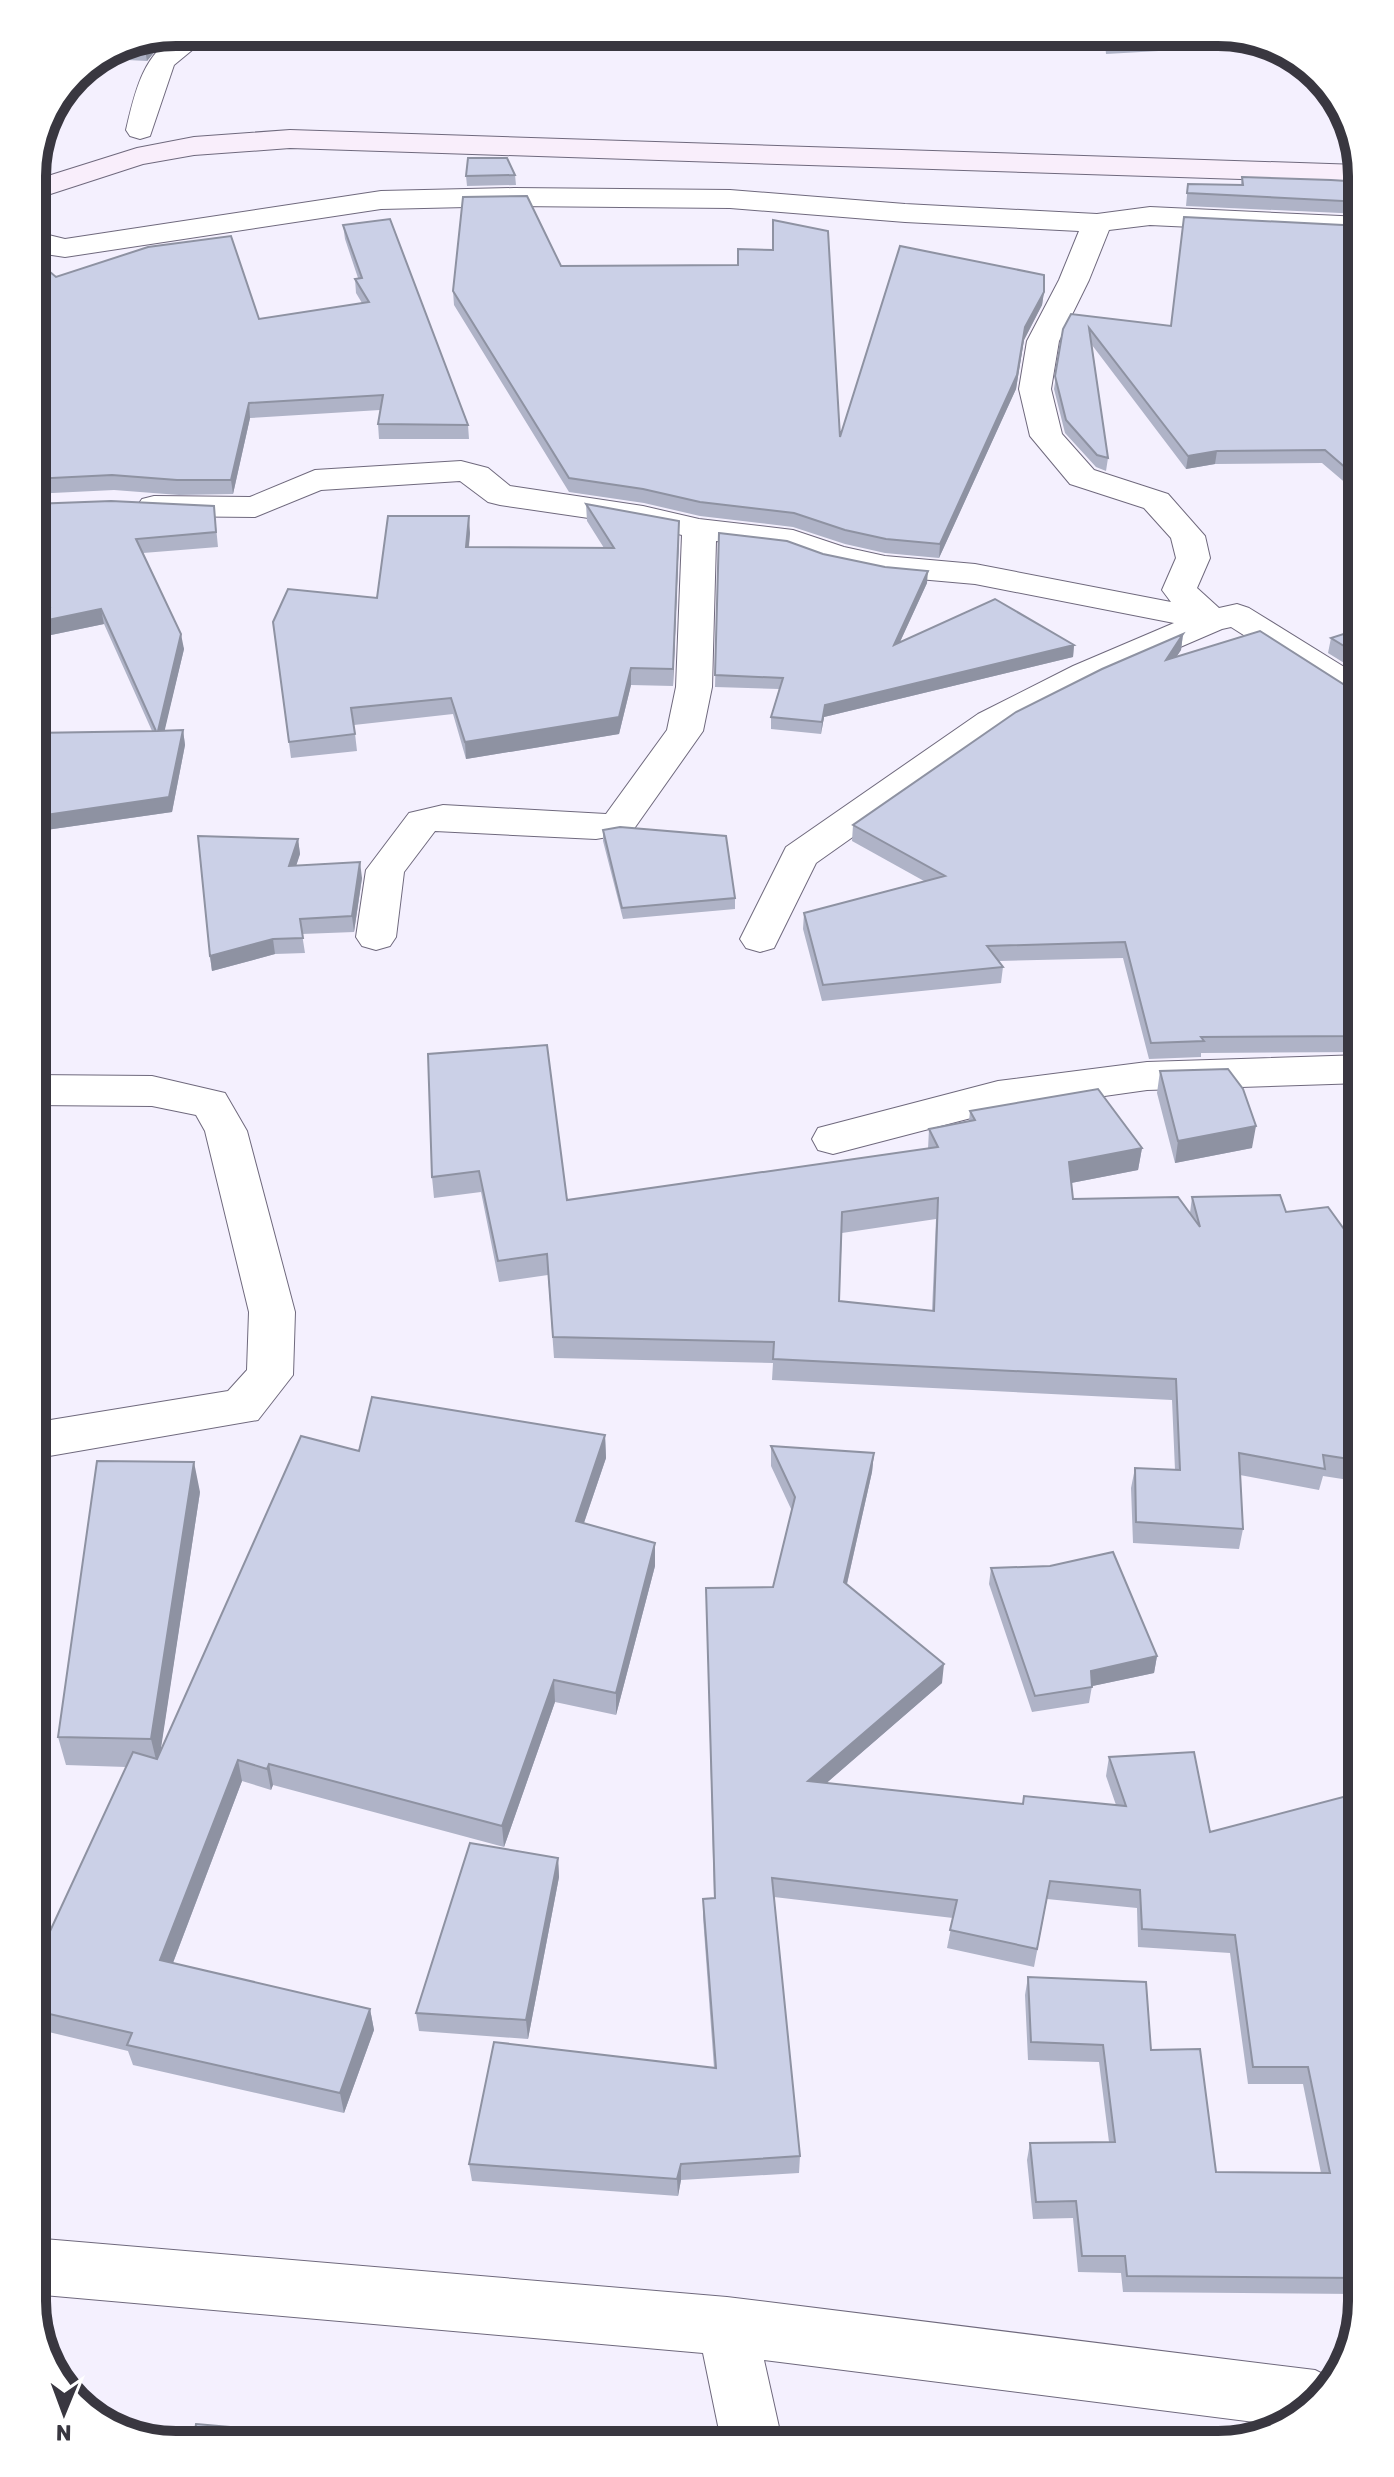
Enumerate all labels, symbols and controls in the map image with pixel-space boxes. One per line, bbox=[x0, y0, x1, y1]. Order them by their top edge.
north arrow bbox=[24, 2373, 104, 2453]
text: N bbox=[56, 2419, 72, 2446]

